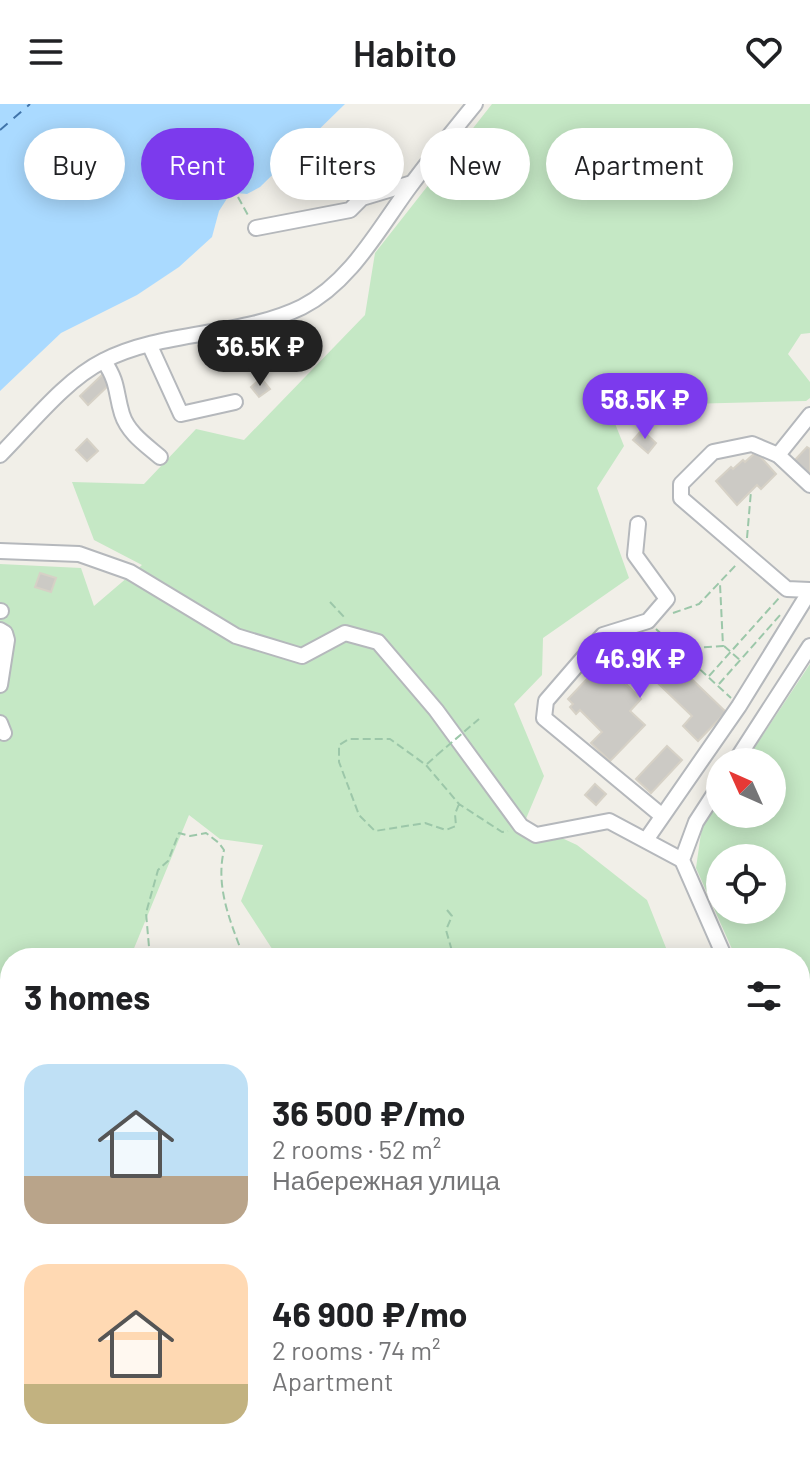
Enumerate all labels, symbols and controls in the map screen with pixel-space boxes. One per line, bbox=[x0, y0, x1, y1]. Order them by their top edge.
icon: menu bbox=[24, 30, 68, 74]
icon: heart bbox=[742, 30, 786, 74]
text: Habito bbox=[353, 31, 457, 74]
chip: Buy bbox=[24, 128, 125, 200]
chip: Rent bbox=[141, 128, 254, 200]
chip: Filters bbox=[270, 128, 404, 200]
chip: New bbox=[420, 128, 530, 200]
chip: Apartment bbox=[546, 128, 733, 200]
pin: 36.5K ₽ bbox=[186, 320, 334, 388]
text: 36.5K ₽ bbox=[216, 330, 304, 361]
pin: 58.5K ₽ bbox=[571, 373, 719, 441]
text: 58.5K ₽ bbox=[601, 383, 689, 414]
pin: 46.9K ₽ bbox=[566, 632, 714, 700]
text: 46.9K ₽ bbox=[595, 642, 685, 673]
north arrow bbox=[706, 748, 786, 828]
map controls bbox=[706, 748, 786, 924]
button: locate bbox=[706, 844, 786, 924]
icon: filters bbox=[742, 974, 786, 1018]
text: 3 homes bbox=[24, 976, 150, 1017]
text: 36 500 ₽/mo bbox=[272, 1092, 465, 1133]
icon: home bbox=[88, 1096, 184, 1192]
text: 2 rooms · 52 m² bbox=[272, 1133, 441, 1164]
text: Набережная улица bbox=[272, 1164, 500, 1195]
text: 46 900 ₽/mo bbox=[272, 1293, 467, 1334]
icon: home bbox=[88, 1296, 184, 1392]
text: 2 rooms · 74 m² bbox=[272, 1334, 440, 1365]
text: Apartment bbox=[272, 1365, 393, 1396]

